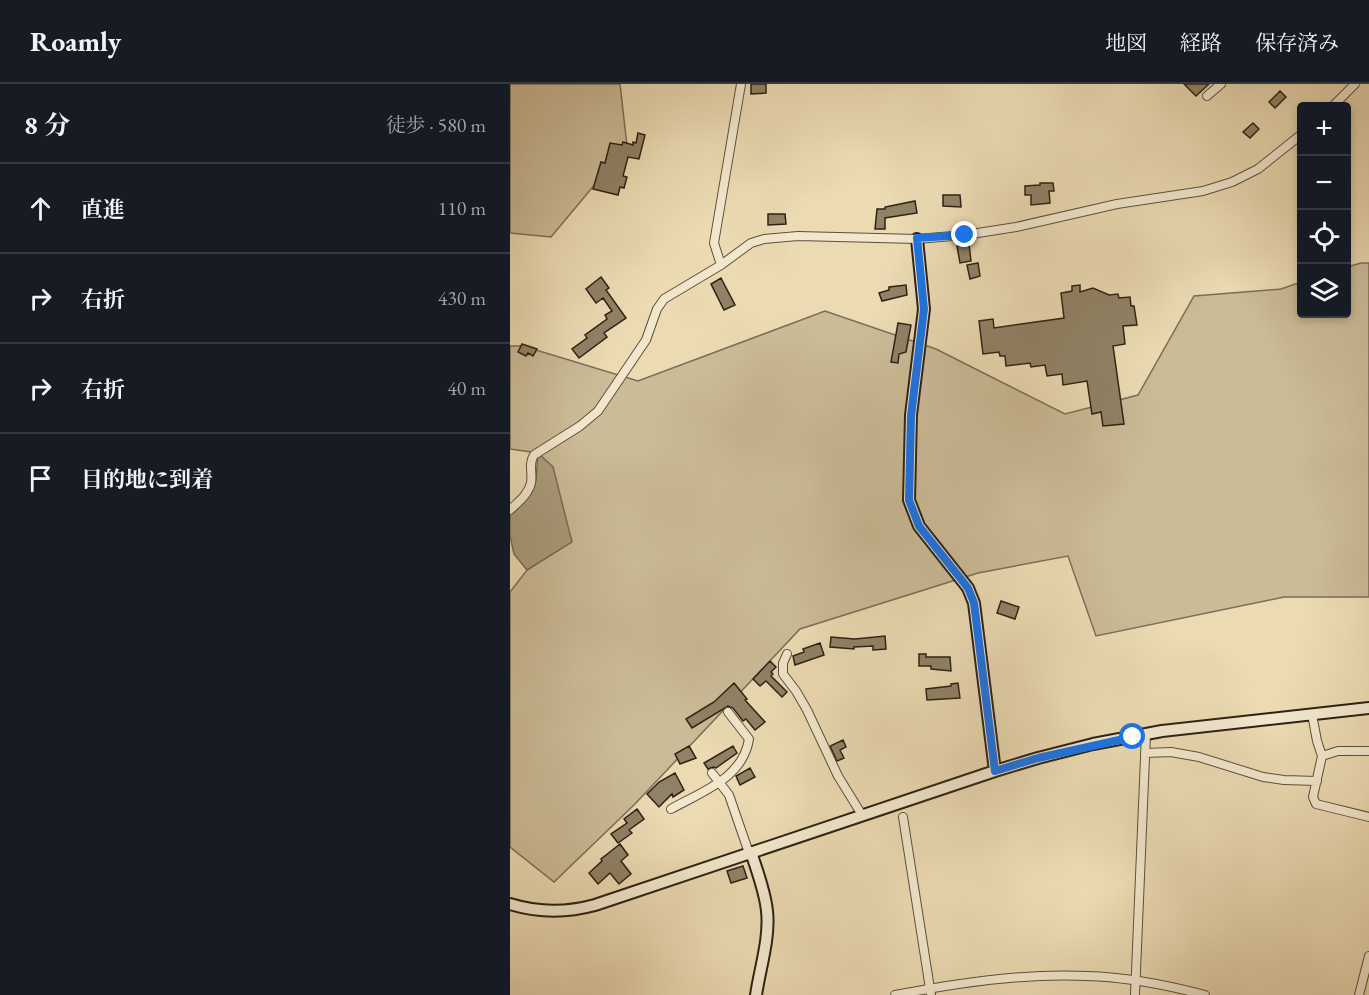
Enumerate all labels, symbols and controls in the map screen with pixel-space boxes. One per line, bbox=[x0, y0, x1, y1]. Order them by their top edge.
text: Roamly bbox=[30, 23, 121, 59]
text: 地図 bbox=[1105, 29, 1147, 56]
text: 経路 bbox=[1180, 29, 1222, 56]
text: 保存済み bbox=[1255, 29, 1339, 56]
map controls bbox=[1297, 102, 1351, 318]
button: + bbox=[1297, 102, 1351, 156]
text: 8 分 bbox=[24, 108, 70, 142]
text: 徒歩 · 580 m bbox=[386, 112, 486, 138]
button: − bbox=[1297, 156, 1351, 210]
icon: ahead bbox=[24, 192, 57, 225]
text: 直進 bbox=[81, 195, 125, 224]
text: 110 m bbox=[438, 195, 486, 221]
button: locate bbox=[1297, 210, 1351, 264]
route end bbox=[951, 221, 977, 247]
button: layers bbox=[1297, 264, 1351, 318]
icon: right bbox=[24, 282, 57, 315]
text: 右折 bbox=[81, 285, 125, 314]
text: 430 m bbox=[438, 285, 486, 311]
icon: right bbox=[24, 372, 57, 405]
text: 右折 bbox=[81, 375, 125, 404]
text: 40 m bbox=[447, 375, 486, 401]
icon: arrive bbox=[24, 462, 57, 495]
text: 目的地に到着 bbox=[81, 465, 213, 494]
route start bbox=[1119, 723, 1145, 749]

